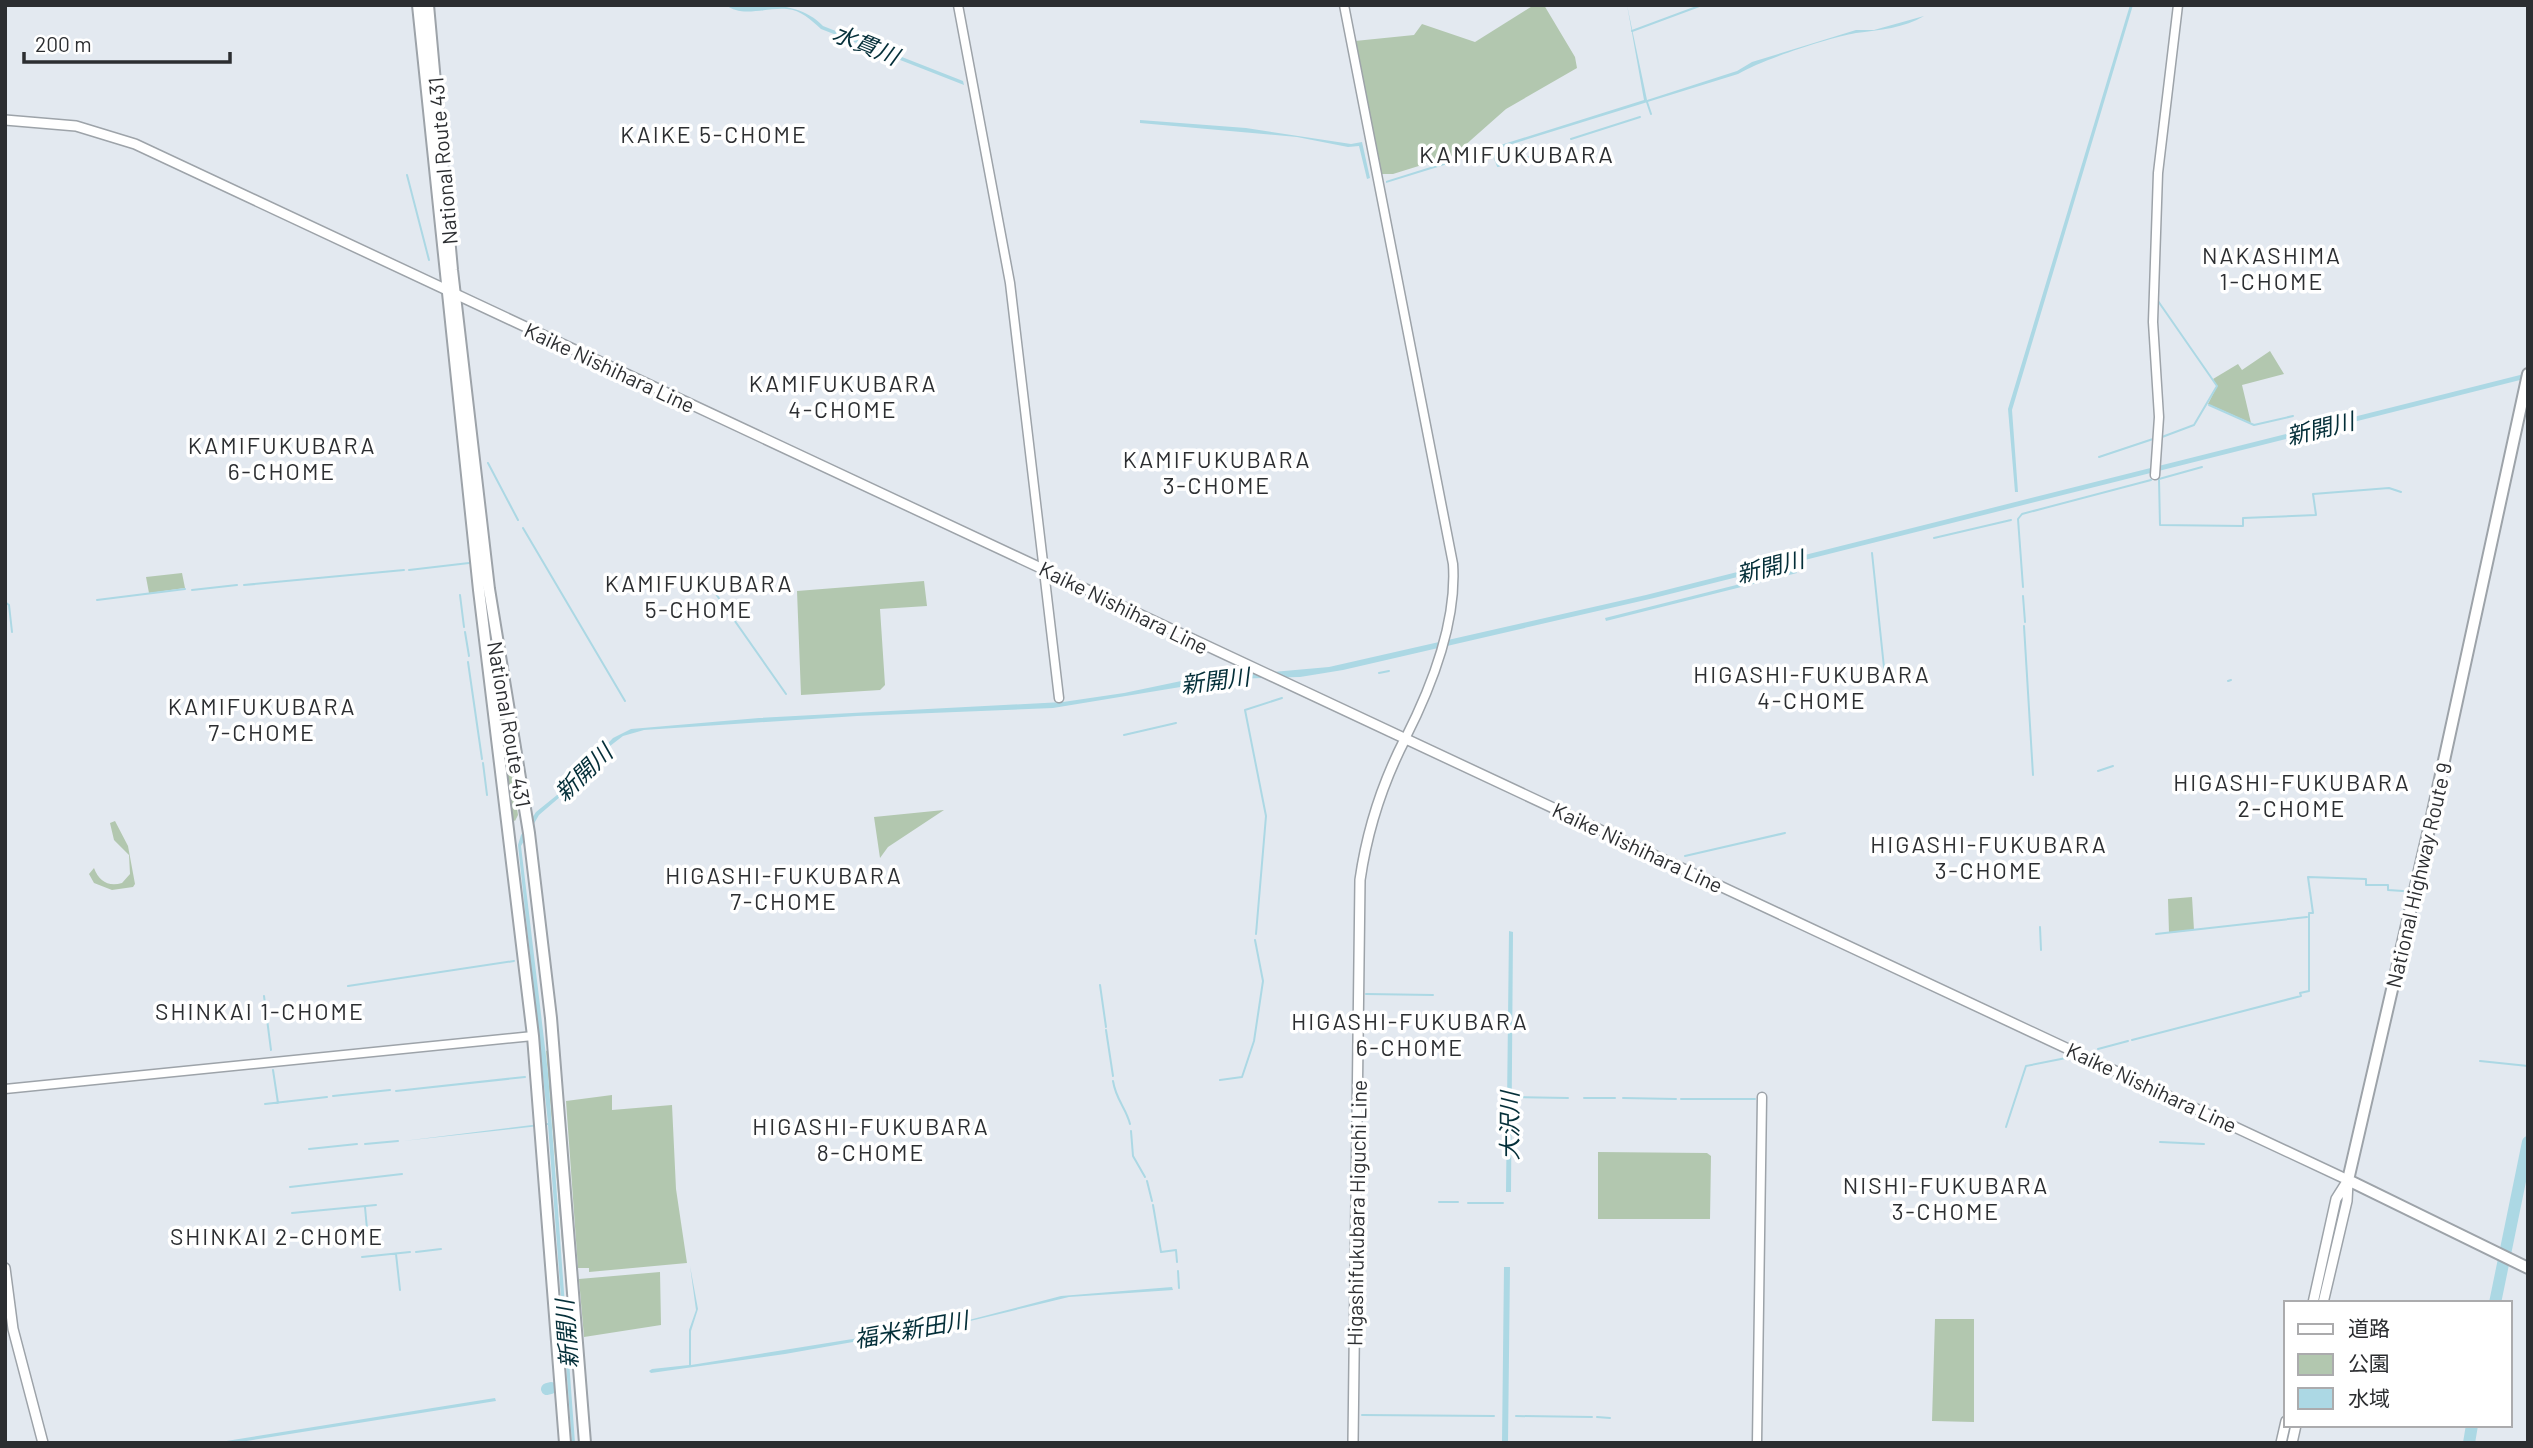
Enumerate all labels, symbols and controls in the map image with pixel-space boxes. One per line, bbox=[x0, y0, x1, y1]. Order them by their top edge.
water label: 水貫川 bbox=[829, 18, 906, 71]
scale bar bbox=[24, 21, 231, 65]
text: 200 m bbox=[35, 31, 92, 56]
street label: National Route 431 bbox=[422, 76, 462, 246]
district label: KAIKE 5-CHOME bbox=[620, 120, 808, 148]
district label: KAMIFUKUBARA bbox=[1419, 139, 1615, 168]
district label: NAKASHIMA 1-CHOME bbox=[2202, 241, 2342, 295]
street label: Kaike Nishihara Line bbox=[521, 317, 699, 417]
district label: KAMIFUKUBARA 4-CHOME bbox=[749, 369, 937, 423]
water label: 新開川 bbox=[2283, 405, 2360, 450]
district label: KAMIFUKUBARA 6-CHOME bbox=[188, 431, 376, 485]
district label: KAMIFUKUBARA 3-CHOME bbox=[1123, 445, 1311, 499]
water label: 新開川 bbox=[1733, 543, 1810, 588]
street label: Kaike Nishihara Line bbox=[1035, 555, 1213, 659]
district label: KAMIFUKUBARA 5-CHOME bbox=[605, 569, 793, 623]
street label: National Route 431 bbox=[483, 639, 537, 809]
district label: HIGASHI-FUKUBARA 4-CHOME bbox=[1693, 660, 1931, 714]
water label: 新開川 bbox=[1179, 662, 1254, 698]
district label: KAMIFUKUBARA 7-CHOME bbox=[168, 692, 356, 746]
water label: 新開川 bbox=[548, 736, 620, 806]
street label: National Highway Route 9 bbox=[2380, 760, 2456, 990]
district label: HIGASHI-FUKUBARA 2-CHOME bbox=[2173, 768, 2411, 822]
street label: Kaike Nishihara Line bbox=[1549, 797, 1727, 897]
district label: HIGASHI-FUKUBARA 3-CHOME bbox=[1870, 830, 2108, 884]
district label: HIGASHI-FUKUBARA 7-CHOME bbox=[665, 861, 903, 915]
district label: SHINKAI 1-CHOME bbox=[155, 997, 365, 1025]
district label: HIGASHI-FUKUBARA 6-CHOME bbox=[1291, 1007, 1529, 1061]
street label: Kaike Nishihara Line bbox=[2063, 1037, 2241, 1137]
street label: Higashifukubara Higuchi Line bbox=[1341, 1080, 1371, 1346]
water label: 大沢川 bbox=[1495, 1089, 1523, 1161]
district label: HIGASHI-FUKUBARA 8-CHOME bbox=[752, 1112, 990, 1166]
district label: NISHI-FUKUBARA 3-CHOME bbox=[1843, 1171, 2049, 1225]
district label: SHINKAI 2-CHOME bbox=[170, 1222, 384, 1250]
water label: 新開川 bbox=[549, 1296, 582, 1369]
legend bbox=[2284, 1301, 2512, 1427]
water label: 福米新田川 bbox=[852, 1305, 973, 1353]
text: 道路 bbox=[2348, 1315, 2390, 1340]
text: 公園 bbox=[2348, 1350, 2390, 1375]
text: 水域 bbox=[2348, 1385, 2390, 1410]

